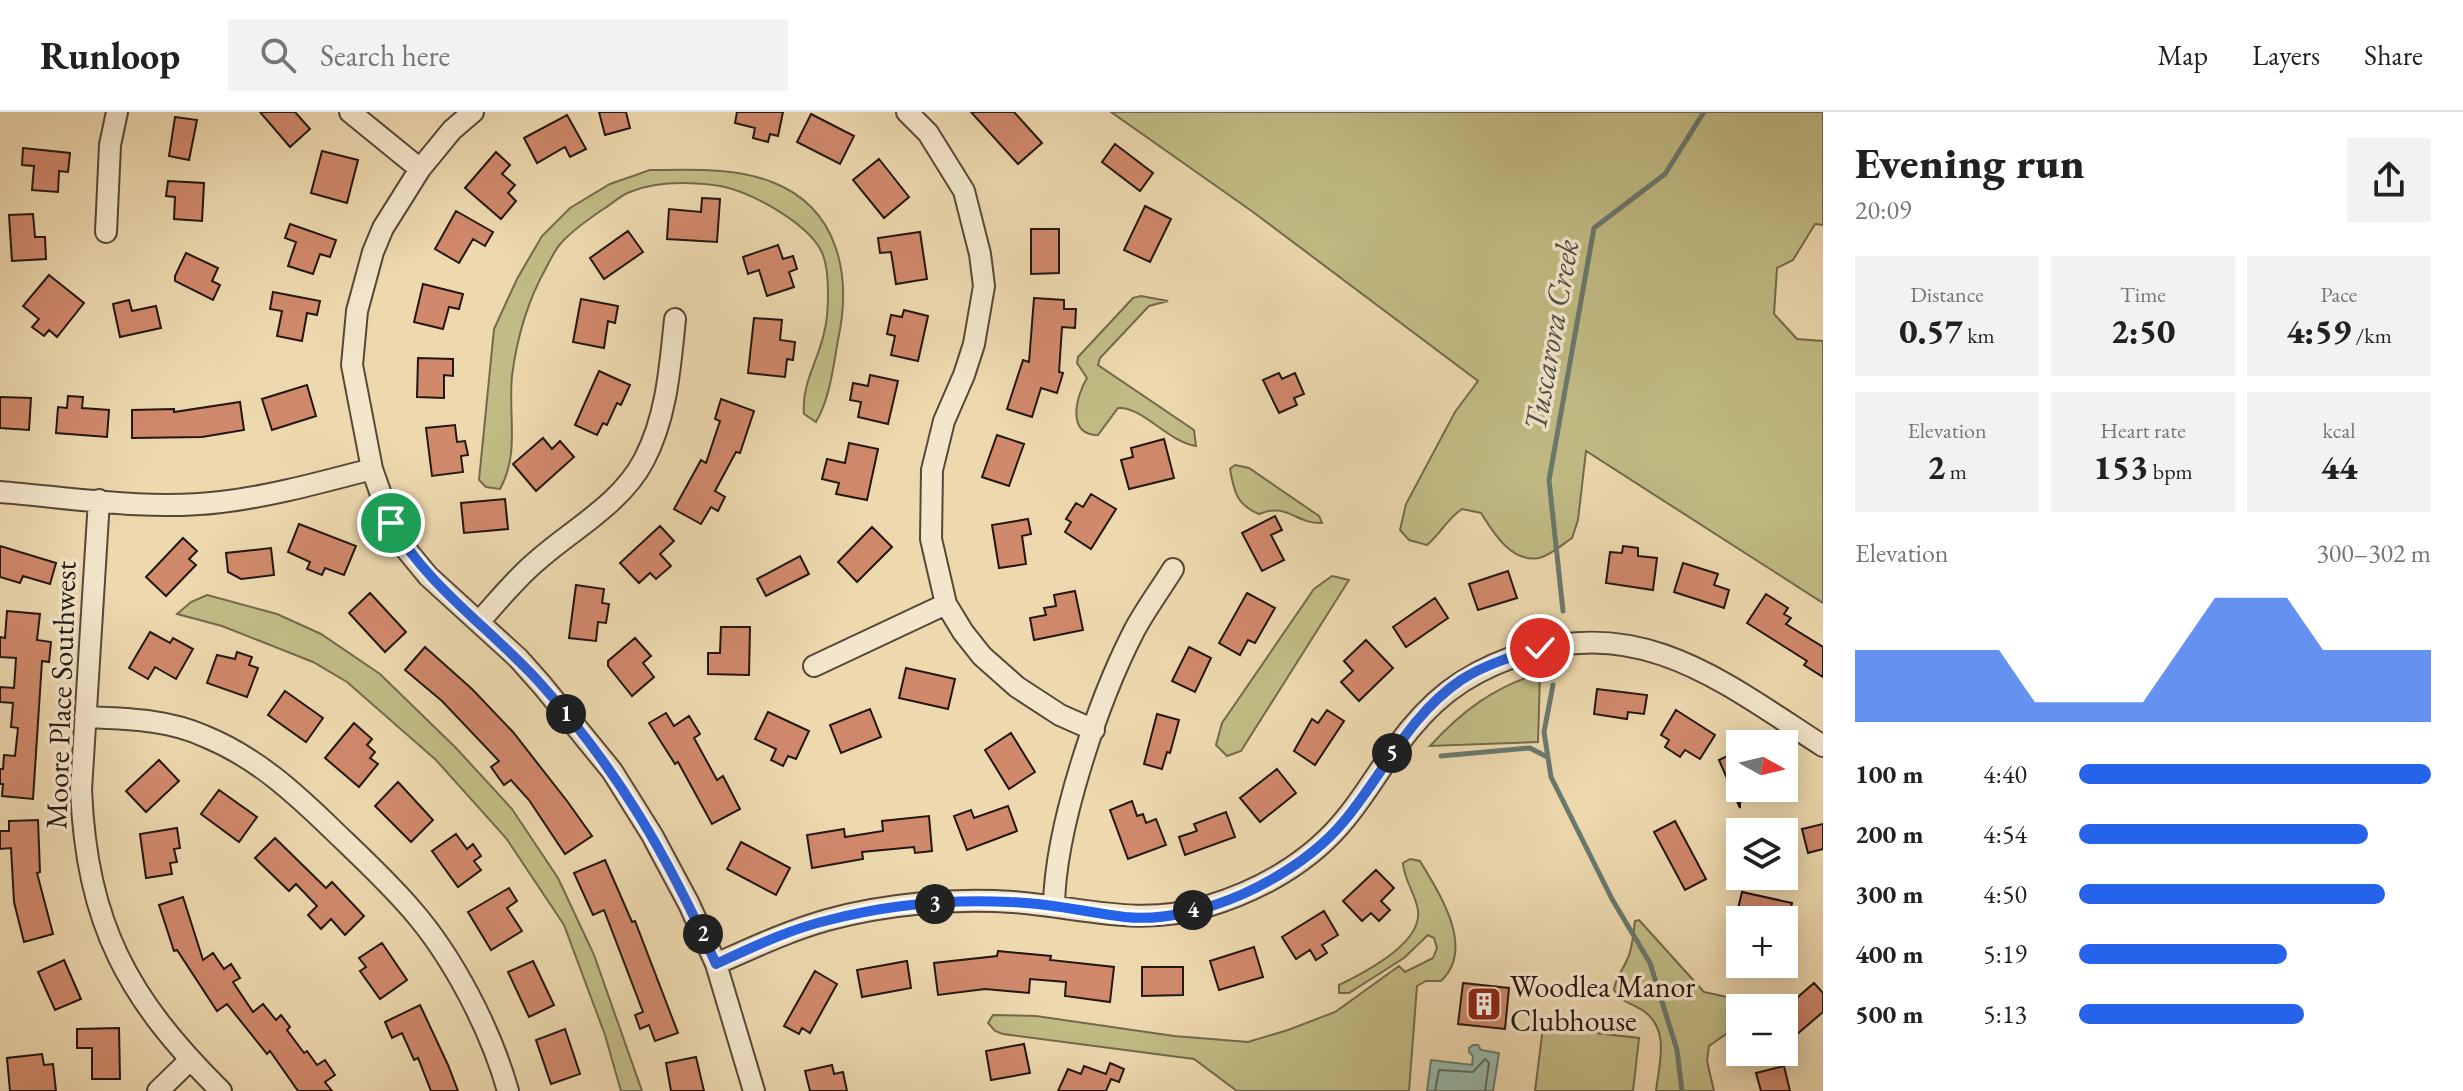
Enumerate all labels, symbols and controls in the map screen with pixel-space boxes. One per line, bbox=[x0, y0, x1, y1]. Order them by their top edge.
search box bbox=[228, 19, 788, 91]
text: Runloop bbox=[40, 31, 180, 80]
icon: search bbox=[256, 33, 300, 77]
text: Search here bbox=[320, 36, 450, 75]
text: Map bbox=[2158, 37, 2208, 73]
text: Layers bbox=[2252, 37, 2320, 73]
text: Share bbox=[2364, 37, 2423, 73]
text: Evening run bbox=[1855, 134, 2085, 191]
button: share bbox=[2347, 138, 2431, 222]
text: 20:09 bbox=[1855, 193, 1911, 227]
water label: Tuscarora Creek bbox=[1514, 236, 1589, 434]
text: Distance bbox=[1910, 280, 1984, 309]
text: Time bbox=[2120, 280, 2166, 309]
text: Pace bbox=[2321, 280, 2357, 309]
text: 0.57 bbox=[1899, 309, 1963, 353]
text: 2:50 bbox=[2111, 309, 2175, 353]
text: 4:59 bbox=[2286, 309, 2351, 353]
text: km bbox=[1963, 321, 1995, 350]
text: /km bbox=[2351, 321, 2392, 350]
text: Elevation bbox=[1907, 416, 1987, 445]
text: Heart rate bbox=[2100, 416, 2186, 445]
text: kcal bbox=[2322, 416, 2356, 445]
text: 2 bbox=[1927, 445, 1945, 489]
text: 153 bbox=[2093, 445, 2148, 489]
text: 44 bbox=[2321, 445, 2357, 489]
text: m bbox=[1945, 457, 1967, 486]
text: bpm bbox=[2148, 457, 2193, 486]
pin bbox=[357, 489, 425, 557]
icon: arrive bbox=[369, 501, 413, 545]
text: Elevation bbox=[1855, 536, 1949, 570]
text: 300–302 m bbox=[2316, 536, 2431, 570]
street label: Moore Place Southwest bbox=[36, 560, 85, 830]
pin bbox=[1506, 614, 1574, 682]
icon: check bbox=[1518, 626, 1562, 670]
pin: 1 bbox=[546, 694, 586, 734]
text: 1 bbox=[560, 699, 572, 728]
north arrow bbox=[1726, 730, 1798, 802]
map controls bbox=[1726, 730, 1798, 1066]
pin: 5 bbox=[1372, 733, 1412, 773]
text: 5 bbox=[1386, 738, 1398, 767]
text: 100 m bbox=[1855, 757, 1923, 791]
text: 4:40 bbox=[1983, 757, 2027, 791]
text: 200 m bbox=[1855, 817, 1923, 851]
text: 4:54 bbox=[1983, 817, 2027, 851]
button: layers bbox=[1726, 818, 1798, 890]
text: 300 m bbox=[1855, 877, 1923, 911]
text: 4:50 bbox=[1983, 877, 2027, 911]
pin: 3 bbox=[915, 884, 955, 924]
text: 3 bbox=[929, 889, 941, 918]
pin: 4 bbox=[1173, 890, 1213, 930]
text: 4 bbox=[1187, 895, 1199, 924]
button: + bbox=[1726, 906, 1798, 978]
pin: 2 bbox=[683, 914, 723, 954]
text: 2 bbox=[697, 919, 709, 948]
text: 400 m bbox=[1855, 937, 1923, 971]
text: 5:19 bbox=[1983, 937, 2027, 971]
place label: Woodlea Manor Clubhouse bbox=[1510, 967, 1695, 1040]
building icon: Woodlea Manor Clubhouse bbox=[1465, 985, 1503, 1023]
button: − bbox=[1726, 994, 1798, 1066]
text: 500 m bbox=[1855, 997, 1923, 1031]
text: 5:13 bbox=[1983, 997, 2027, 1031]

